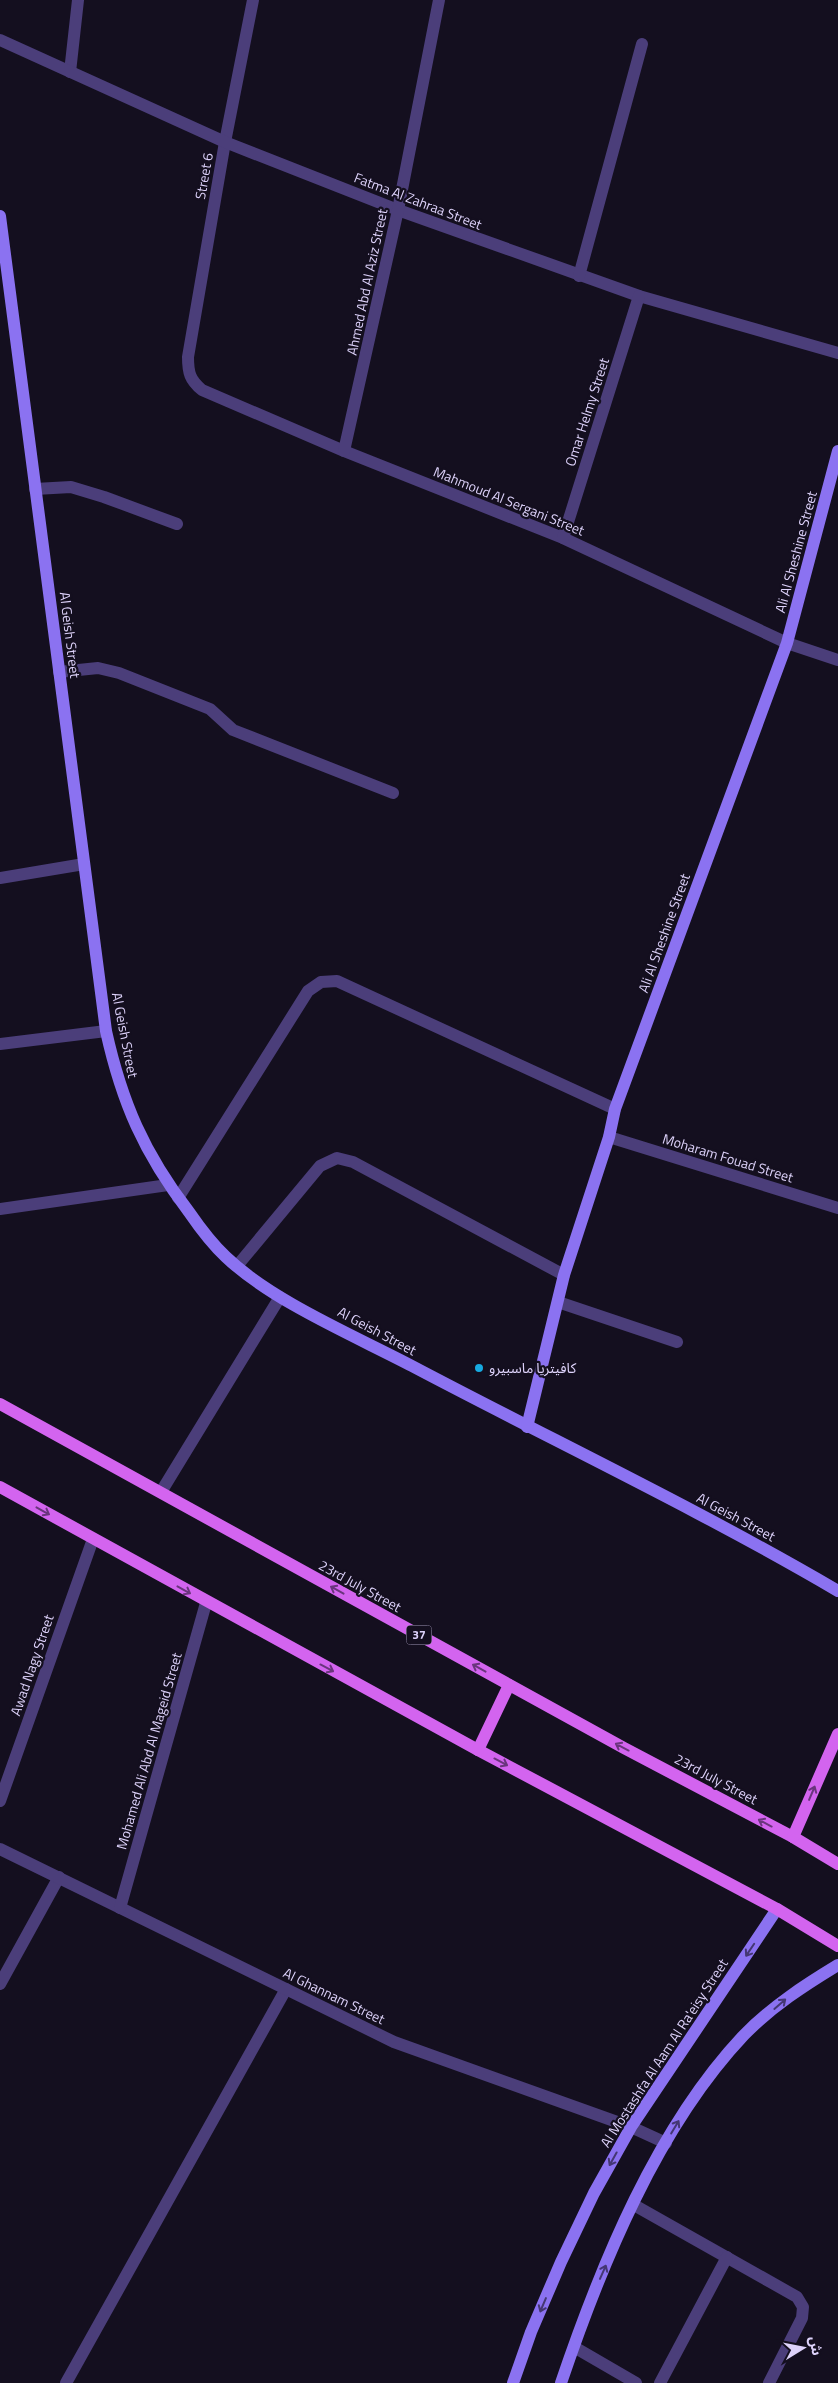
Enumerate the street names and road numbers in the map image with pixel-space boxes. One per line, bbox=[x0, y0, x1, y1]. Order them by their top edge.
street label: Street 6 bbox=[189, 151, 218, 201]
street label: Fatma Al Zahraa Street bbox=[351, 166, 485, 235]
street label: Ahmed Abd Al Aziz Street bbox=[341, 207, 392, 357]
street label: Omar Helmy Street bbox=[559, 355, 614, 469]
street label: Mahmoud Al Sergani Street bbox=[430, 461, 588, 541]
street label: Ali Al Sheshine Street bbox=[769, 489, 822, 615]
street label: Al Geish Street bbox=[55, 591, 86, 679]
street label: Ali Al Sheshine Street bbox=[632, 870, 695, 995]
street label: Al Geish Street bbox=[107, 990, 144, 1080]
street label: Moharam Fouad Street bbox=[660, 1128, 796, 1187]
street label: Al Geish Street bbox=[334, 1301, 420, 1360]
street label: Al Geish Street bbox=[693, 1487, 779, 1546]
street label: 23rd July Street bbox=[315, 1554, 405, 1617]
street label: Awad Nagy Street bbox=[4, 1611, 59, 1718]
road number: 37 bbox=[406, 1626, 432, 1644]
street label: Mohamed Ali Abd Al Mageid Street bbox=[110, 1650, 187, 1852]
street label: 23rd July Street bbox=[671, 1748, 762, 1809]
street label: Al Mostashfa Al Aam Al Ra'eisy Street bbox=[595, 1954, 733, 2151]
street label: Al Ghannam Street bbox=[280, 1962, 389, 2029]

